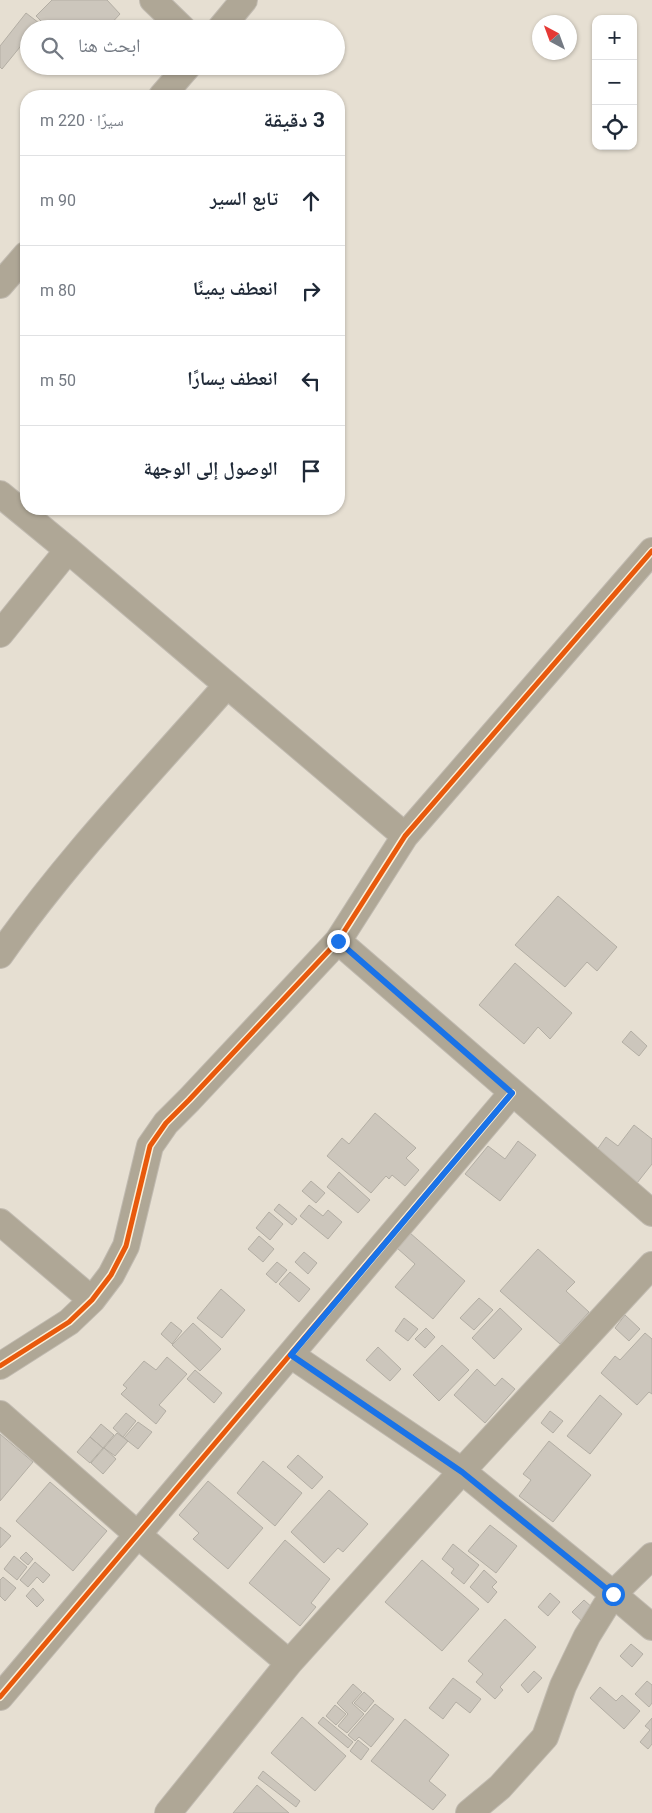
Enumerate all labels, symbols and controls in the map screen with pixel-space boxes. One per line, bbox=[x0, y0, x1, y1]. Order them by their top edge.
north arrow bbox=[532, 15, 577, 60]
map controls bbox=[592, 15, 637, 150]
button: + bbox=[592, 15, 637, 60]
search box bbox=[20, 20, 345, 75]
icon: search bbox=[38, 34, 66, 62]
text: ابحث هنا bbox=[78, 34, 141, 57]
button: − bbox=[592, 60, 637, 105]
button: locate bbox=[592, 105, 637, 150]
text: 3 دقيقة bbox=[264, 108, 325, 132]
text: سيرًا · 220 m bbox=[40, 111, 124, 130]
text: تابع السير bbox=[210, 187, 278, 210]
icon: ahead bbox=[297, 187, 325, 215]
text: 90 m bbox=[40, 191, 76, 210]
text: انعطف يمينًا bbox=[193, 277, 278, 300]
icon: right bbox=[297, 277, 325, 305]
text: 80 m bbox=[40, 281, 76, 300]
text: انعطف يسارًا bbox=[187, 367, 278, 390]
icon: left bbox=[297, 367, 325, 395]
text: 50 m bbox=[40, 371, 76, 390]
text: الوصول إلى الوجهة bbox=[144, 457, 278, 480]
icon: arrive bbox=[297, 457, 325, 485]
route end bbox=[327, 930, 350, 953]
route start bbox=[602, 1583, 625, 1606]

